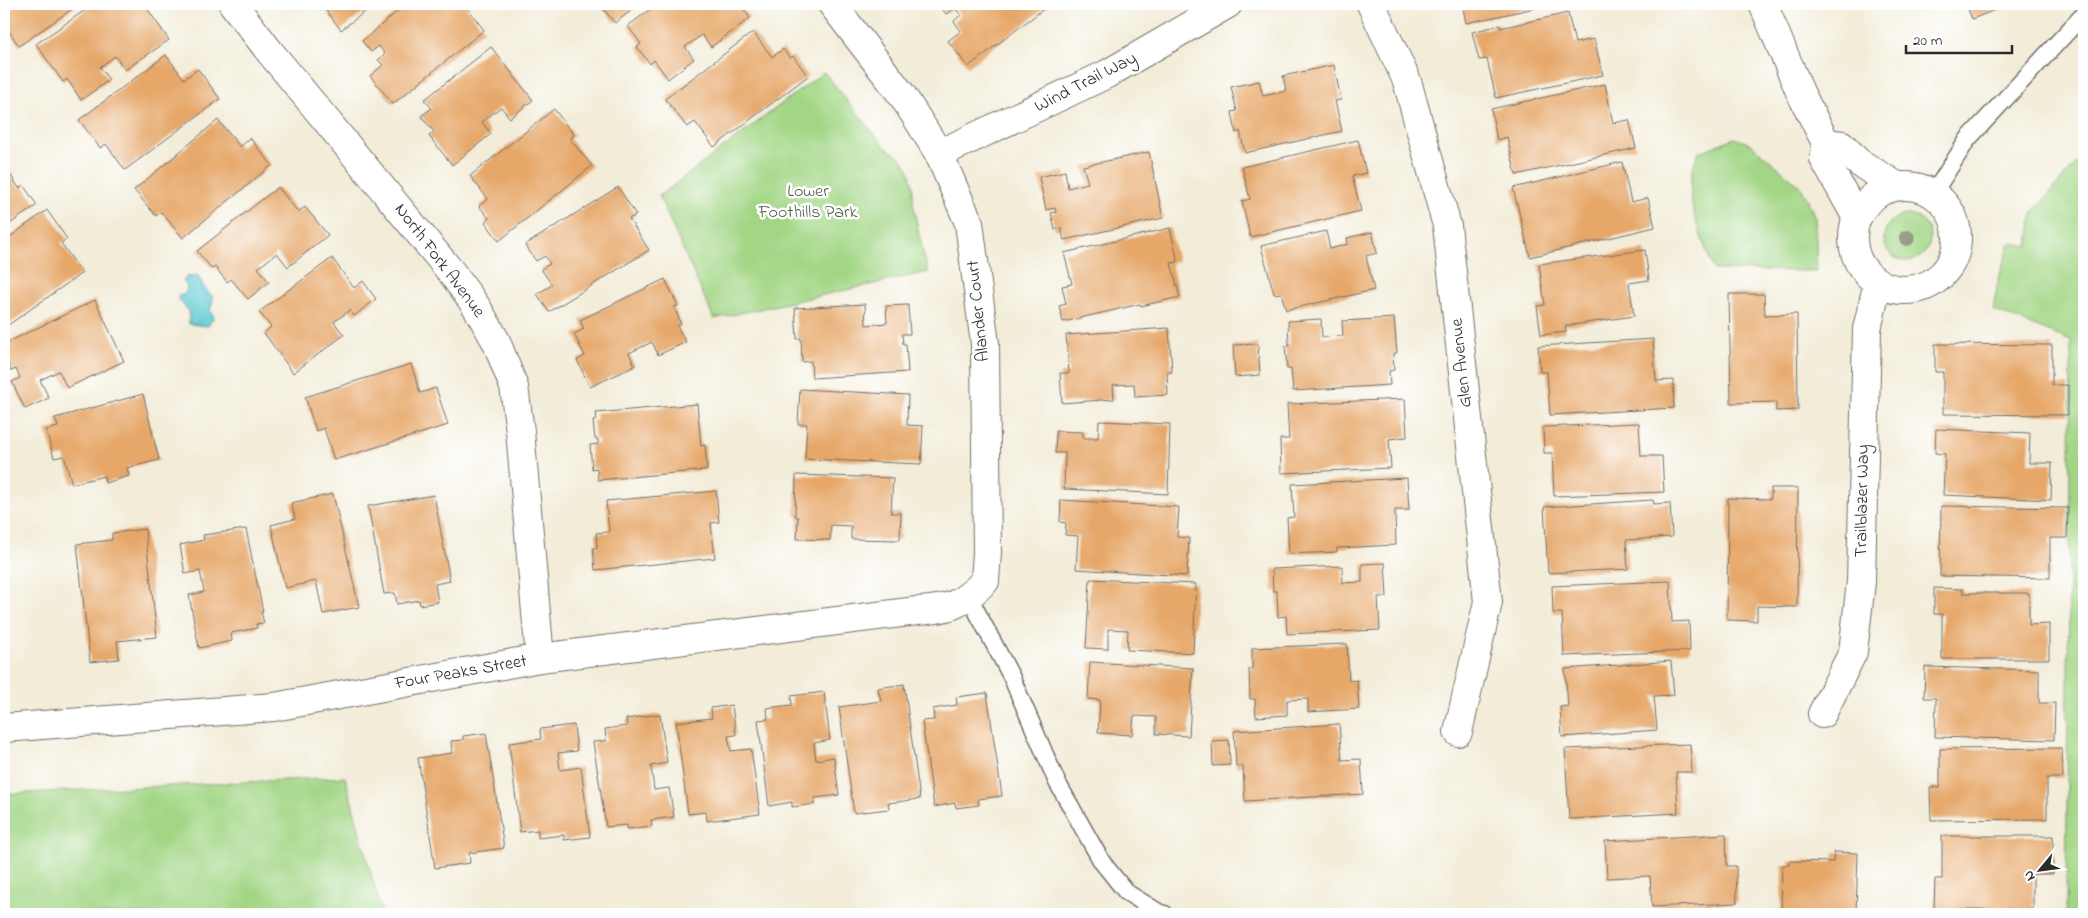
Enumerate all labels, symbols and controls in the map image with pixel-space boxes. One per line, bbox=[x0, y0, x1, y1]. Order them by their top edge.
scale bar bbox=[1906, 22, 2012, 54]
text: 20 m bbox=[1913, 30, 1943, 52]
street label: Wind Trail Way bbox=[1030, 46, 1142, 120]
park label: Lower Foothills Park bbox=[758, 179, 858, 226]
street label: North Fork Avenue bbox=[387, 198, 491, 324]
street label: Alander Court bbox=[961, 259, 997, 363]
street label: Glen Avenue bbox=[1444, 316, 1480, 409]
street label: Trailblazer Way bbox=[1849, 444, 1877, 558]
street label: Four Peaks Street bbox=[392, 649, 529, 698]
north arrow bbox=[2016, 846, 2066, 896]
text: N bbox=[2018, 866, 2041, 885]

